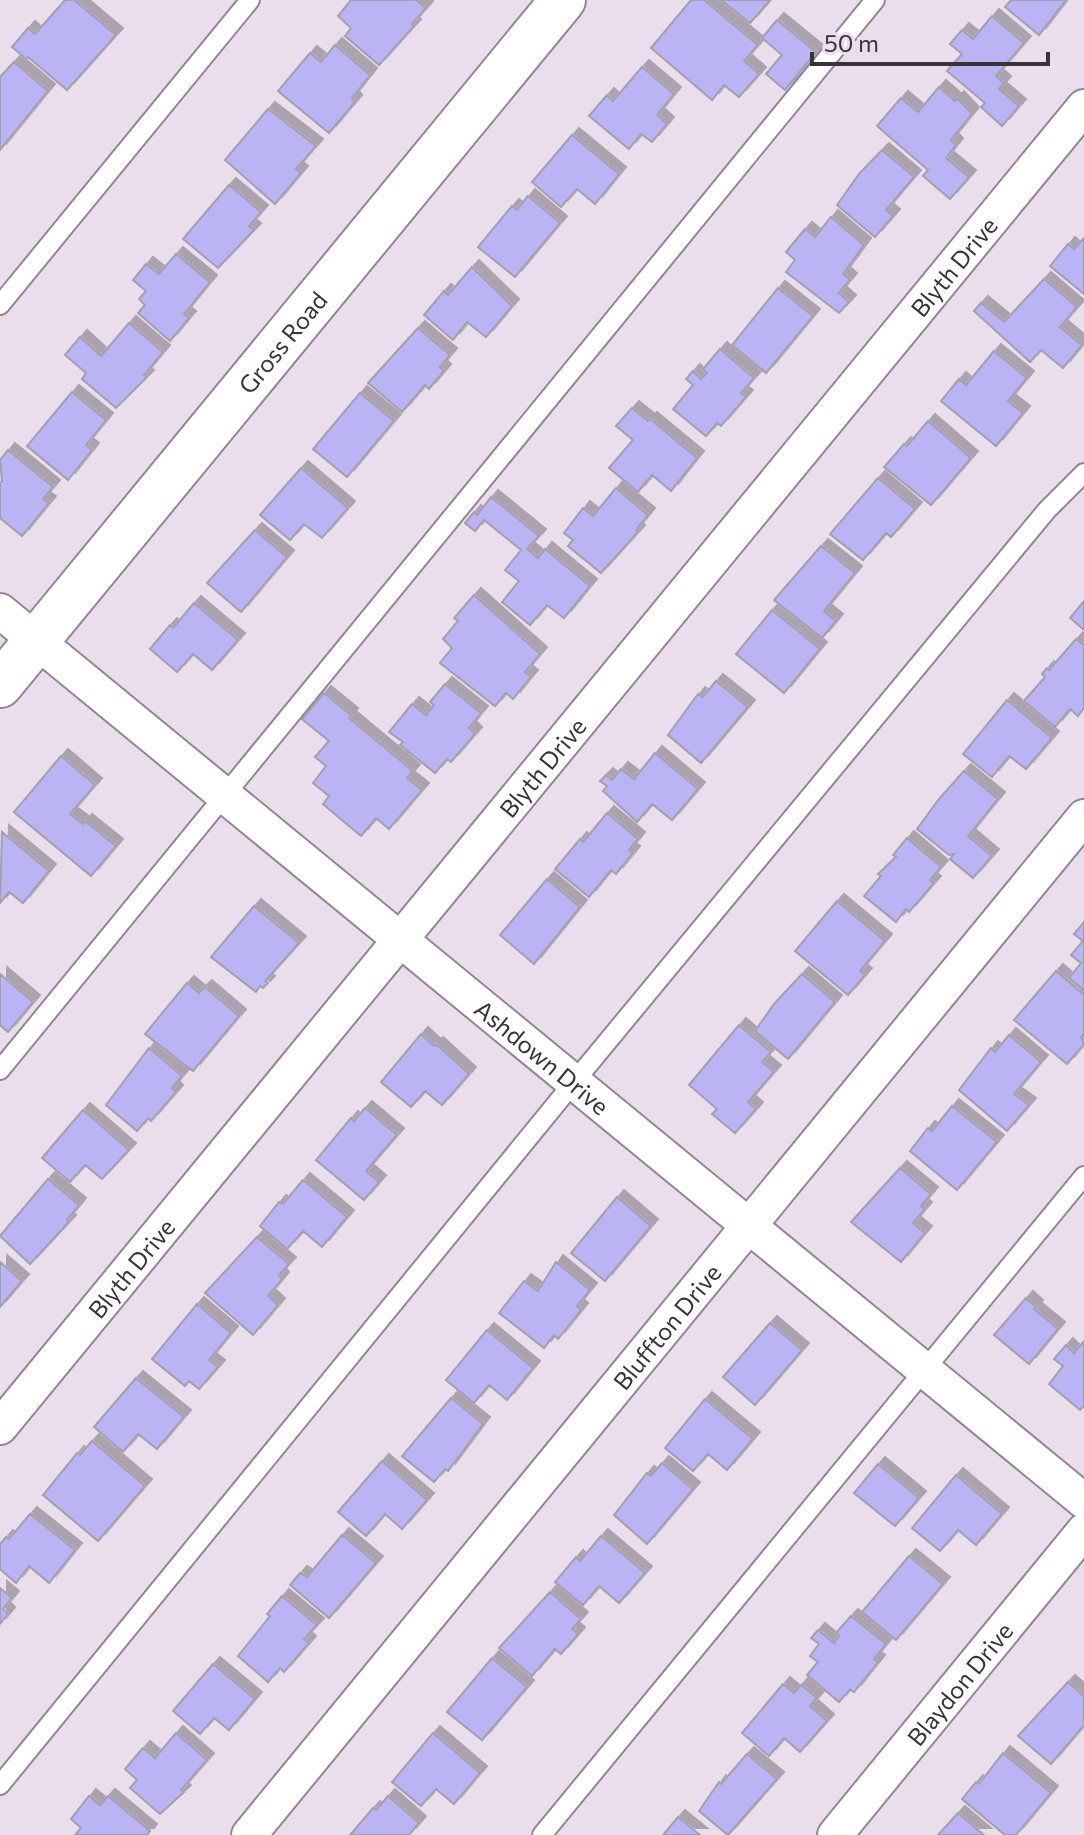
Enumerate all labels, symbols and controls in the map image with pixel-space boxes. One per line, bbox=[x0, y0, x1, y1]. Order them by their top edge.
scale bar bbox=[812, 16, 1048, 66]
text: 50 m bbox=[824, 28, 879, 57]
street label: Blyth Drive bbox=[904, 211, 1003, 322]
street label: Gross Road bbox=[232, 285, 332, 399]
street label: Blyth Drive bbox=[493, 711, 591, 823]
street label: Ashdown Drive bbox=[470, 993, 615, 1120]
street label: Blyth Drive bbox=[81, 1212, 180, 1323]
street label: Bluffton Drive bbox=[606, 1258, 726, 1395]
street label: Blaydon Drive bbox=[900, 1616, 1018, 1751]

